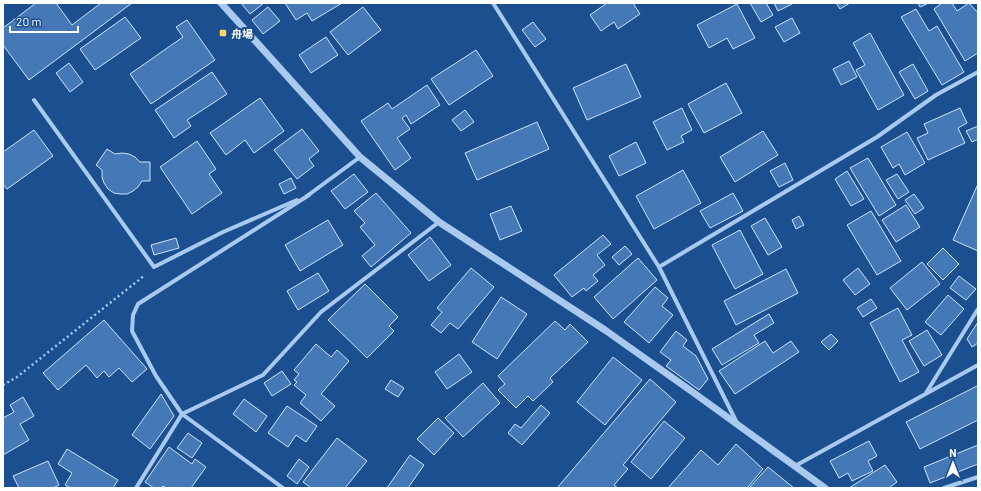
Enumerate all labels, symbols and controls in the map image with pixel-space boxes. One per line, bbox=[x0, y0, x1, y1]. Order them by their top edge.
scale bar bbox=[10, 8, 78, 34]
text: 20 m bbox=[16, 14, 42, 28]
place label: 舟場 bbox=[231, 27, 253, 40]
marker: 舟場 bbox=[218, 28, 228, 38]
north arrow bbox=[933, 443, 973, 483]
text: N bbox=[949, 446, 957, 459]

